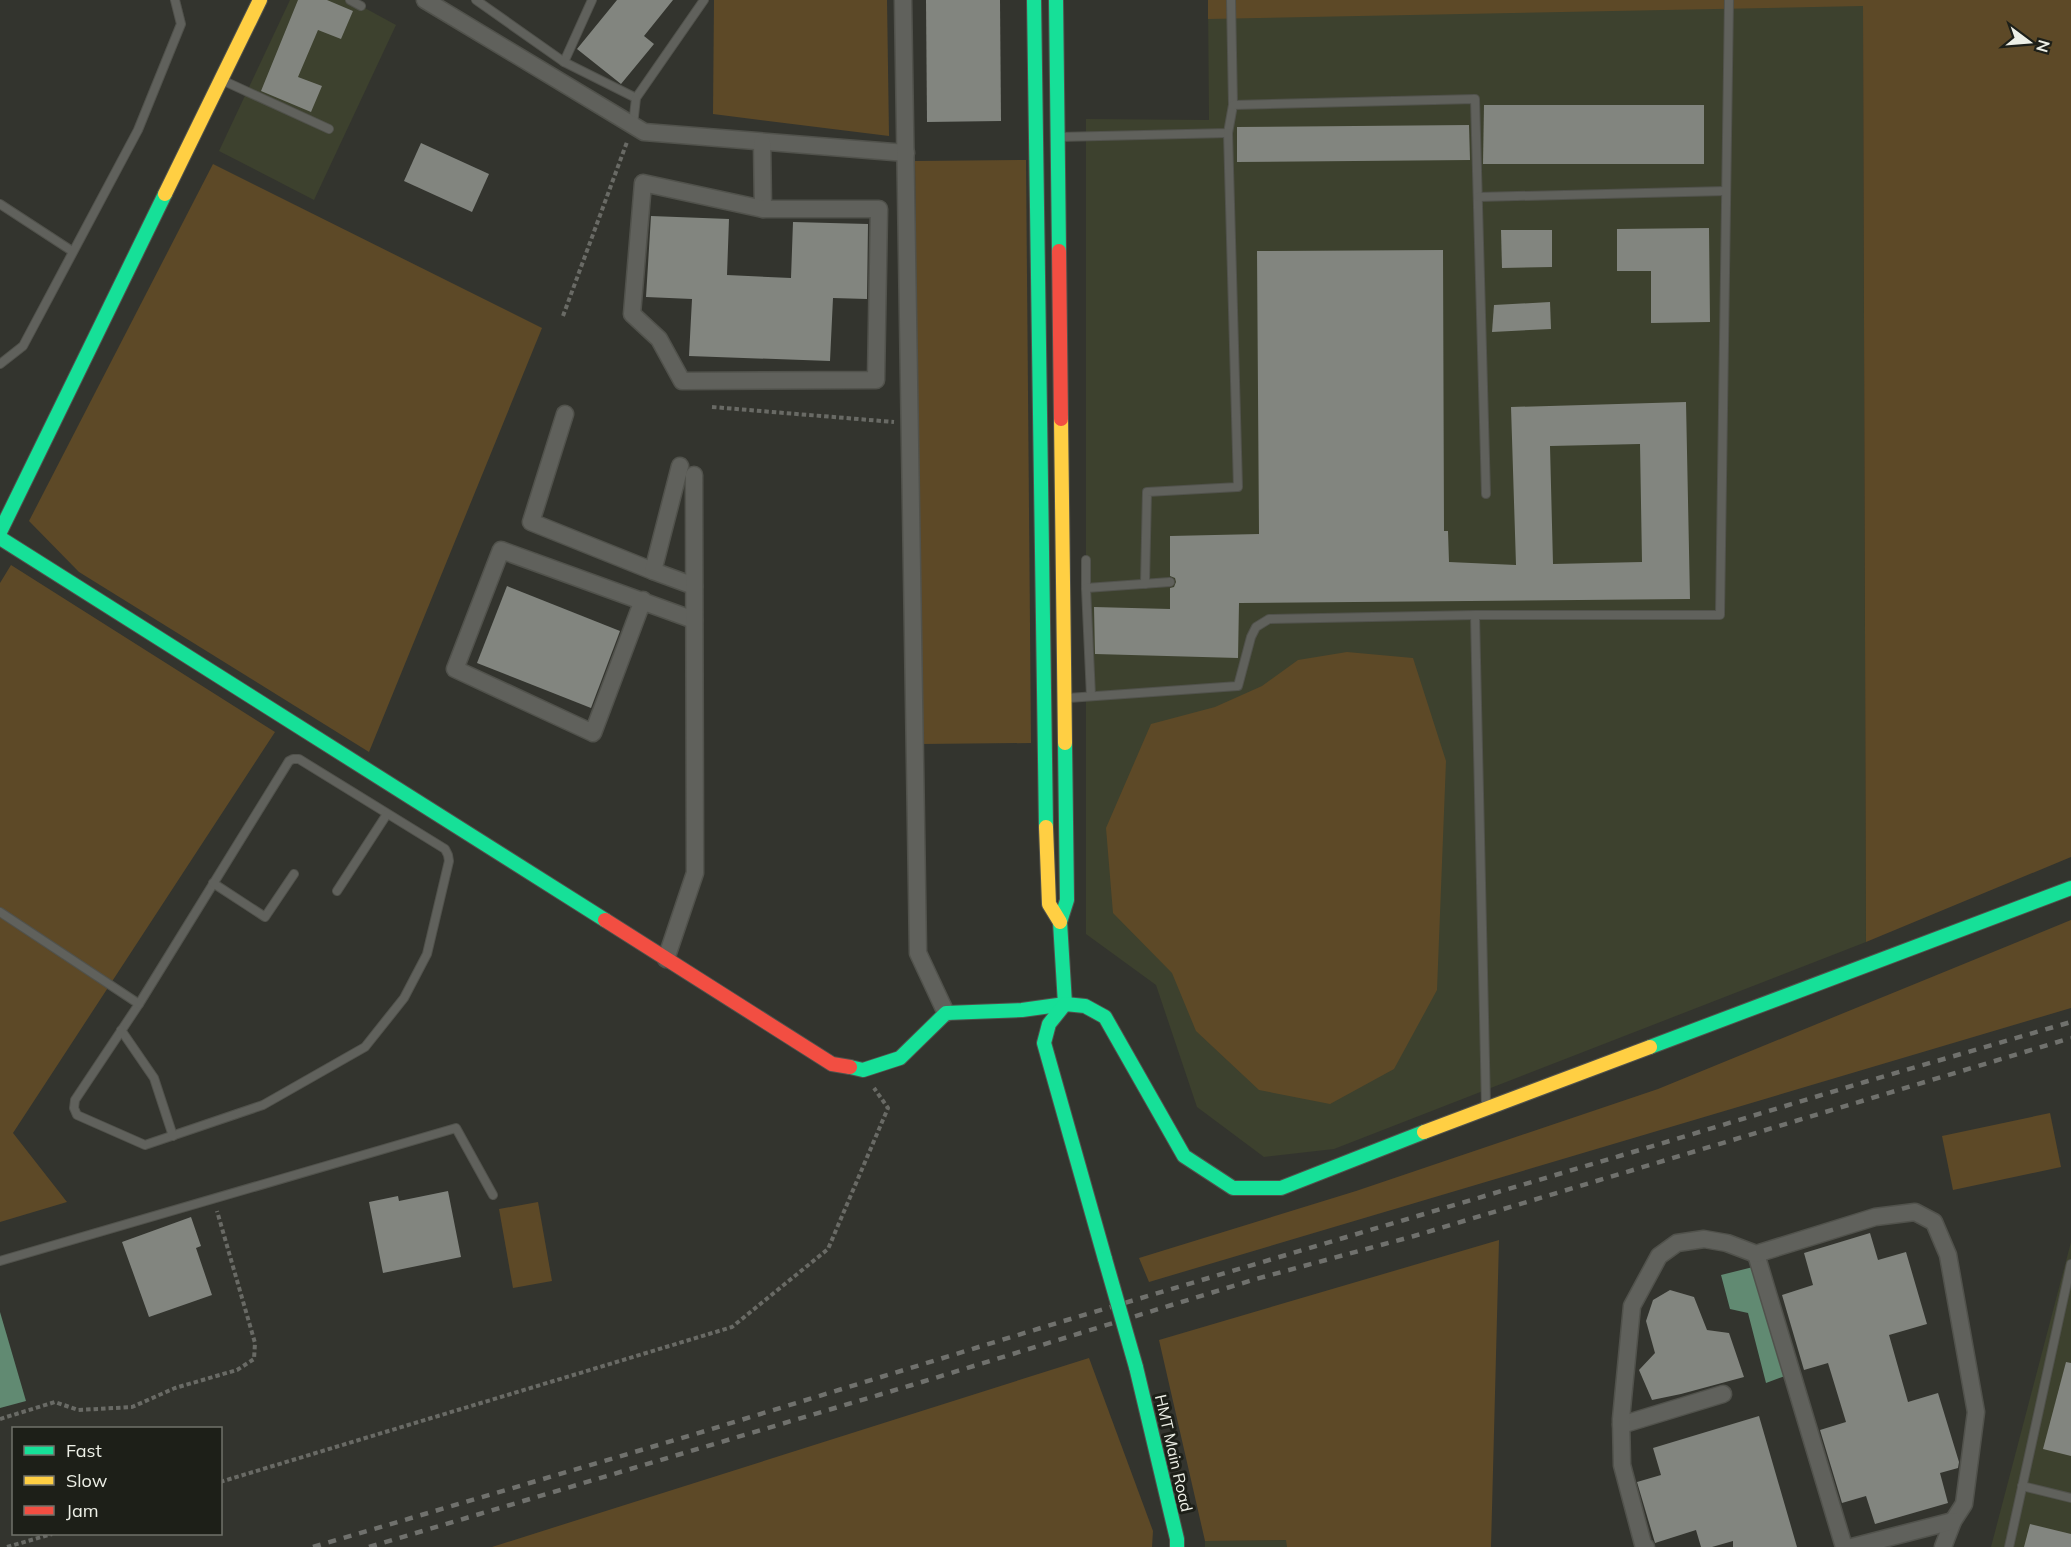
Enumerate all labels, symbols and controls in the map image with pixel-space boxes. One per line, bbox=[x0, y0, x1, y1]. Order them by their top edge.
north arrow bbox=[1999, 12, 2059, 72]
text: N bbox=[2032, 38, 2055, 55]
street label: HMT Main Road bbox=[1151, 1392, 1197, 1514]
legend bbox=[12, 1427, 222, 1535]
text: Fast bbox=[66, 1439, 102, 1462]
text: Slow bbox=[66, 1469, 108, 1492]
text: Jam bbox=[66, 1499, 99, 1522]

